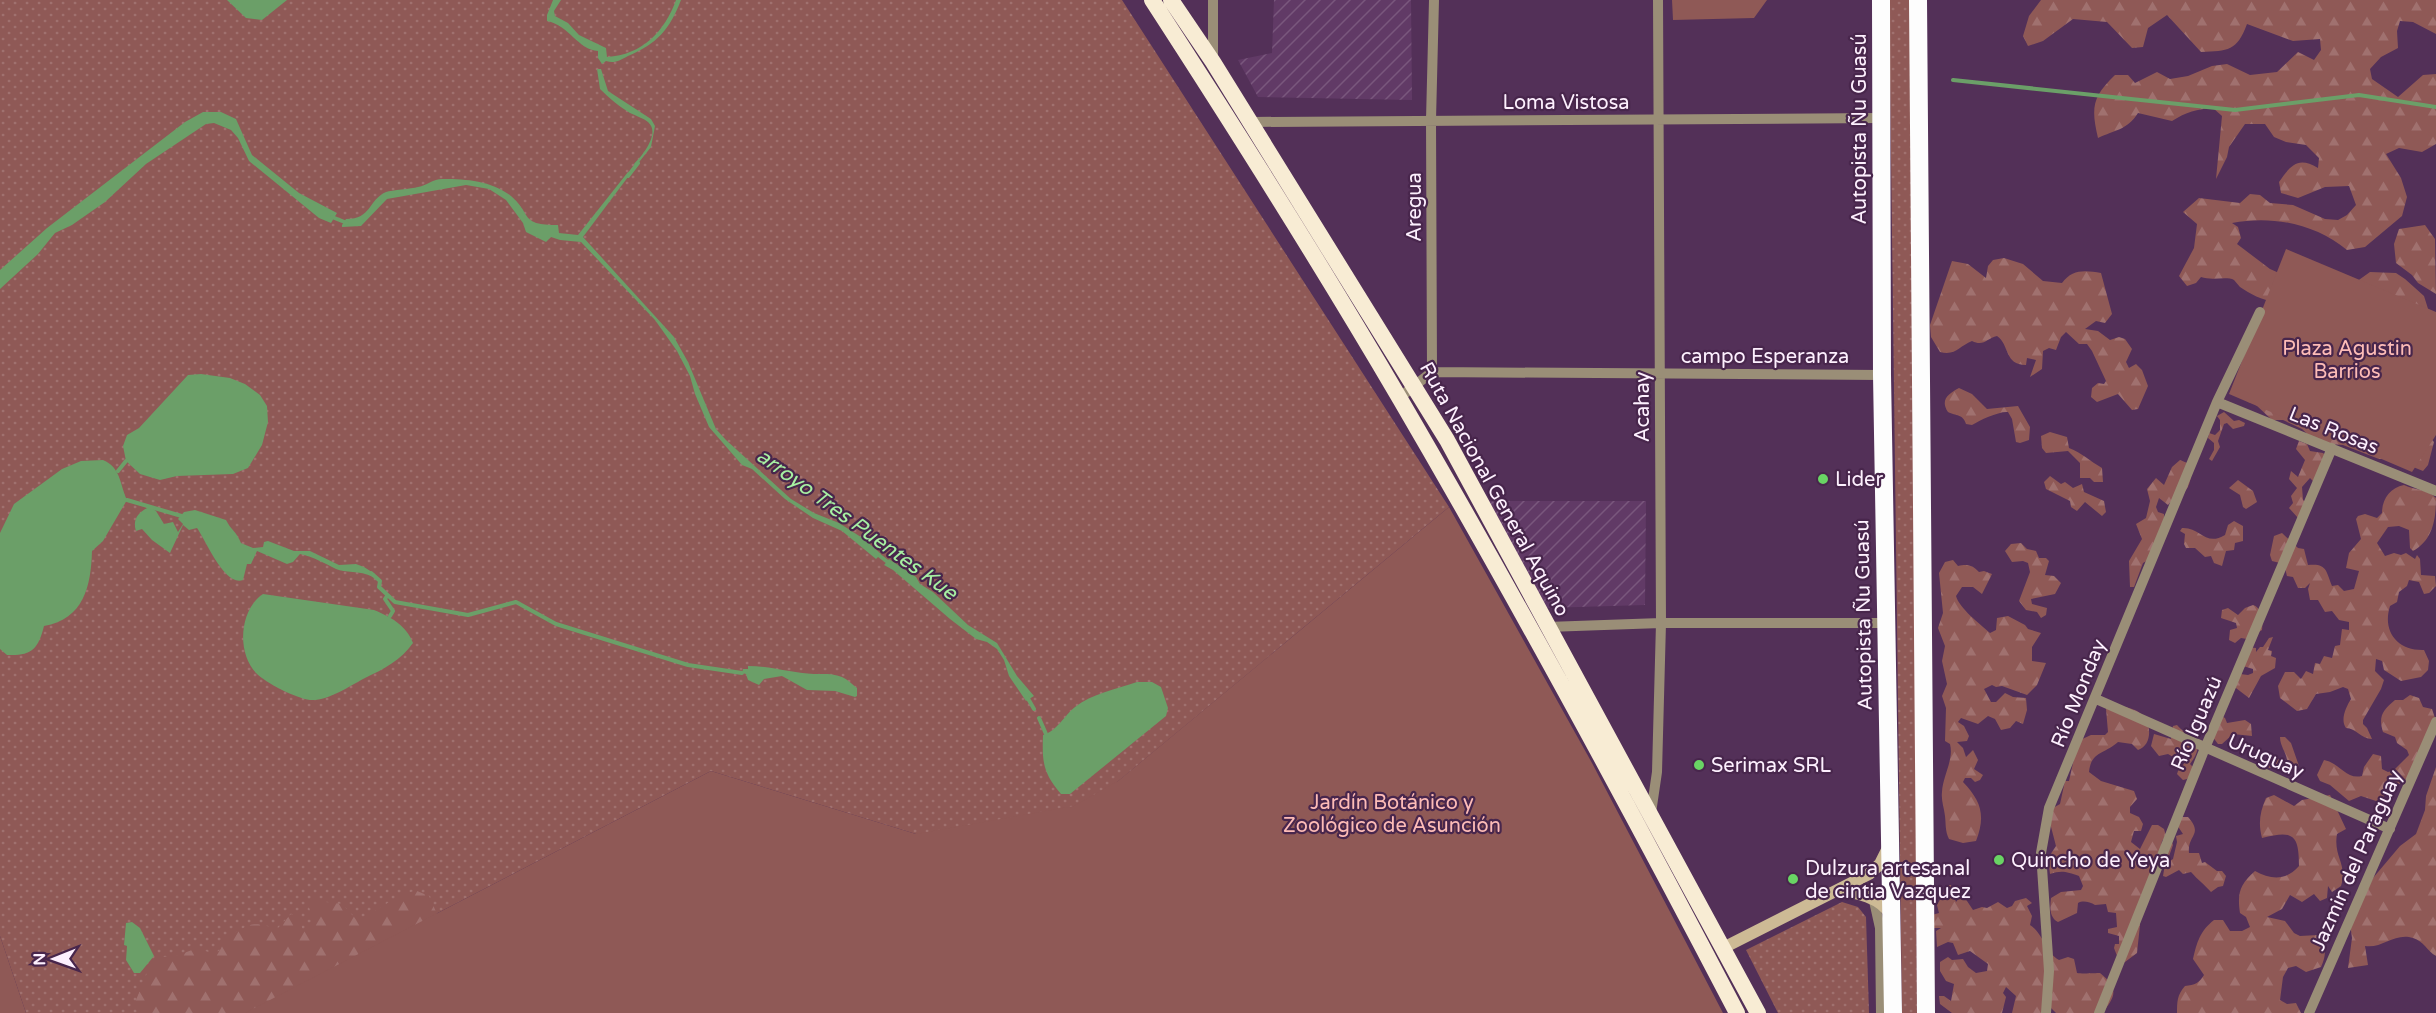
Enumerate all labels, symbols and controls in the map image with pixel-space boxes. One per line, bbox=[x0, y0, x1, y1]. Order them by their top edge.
street label: Autopista Ñu Guasú bbox=[1847, 33, 1872, 225]
street label: Loma Vistosa bbox=[1502, 91, 1630, 115]
street label: Aregua bbox=[1403, 172, 1427, 242]
park label: Plaza Agustin Barrios bbox=[2282, 337, 2412, 384]
street label: campo Esperanza bbox=[1681, 345, 1849, 369]
street label: Ruta Nacional General Aquino bbox=[1414, 358, 1574, 621]
street label: Acahay bbox=[1631, 371, 1655, 442]
street label: Las Rosas bbox=[2285, 402, 2382, 460]
water label: arroyo Tres Puentes Kue bbox=[752, 443, 963, 606]
place label: Lider bbox=[1835, 468, 1883, 492]
marker: Lider bbox=[1816, 472, 1830, 486]
street label: Autopista Ñu Guasú bbox=[1849, 519, 1878, 711]
street label: Río Monday bbox=[2046, 636, 2112, 751]
street label: Río Iguazú bbox=[2166, 673, 2228, 774]
street label: Uruguay bbox=[2224, 729, 2308, 785]
place label: Serimax SRL bbox=[1711, 754, 1831, 778]
marker: Serimax SRL bbox=[1692, 758, 1706, 772]
street label: Jazmin del Paraguay bbox=[2306, 766, 2408, 954]
park label: Jardín Botánico y Zoológico de Asunción bbox=[1283, 791, 1501, 838]
place label: Quincho de Yeya bbox=[2011, 849, 2170, 873]
marker: Quincho de Yeya bbox=[1992, 853, 2006, 867]
place label: Dulzura artesanal de cintia Vazquez bbox=[1805, 857, 1971, 904]
marker: Dulzura artesanal de cintia Vazquez bbox=[1786, 872, 1800, 886]
north arrow bbox=[24, 929, 84, 989]
text: N bbox=[30, 953, 50, 966]

